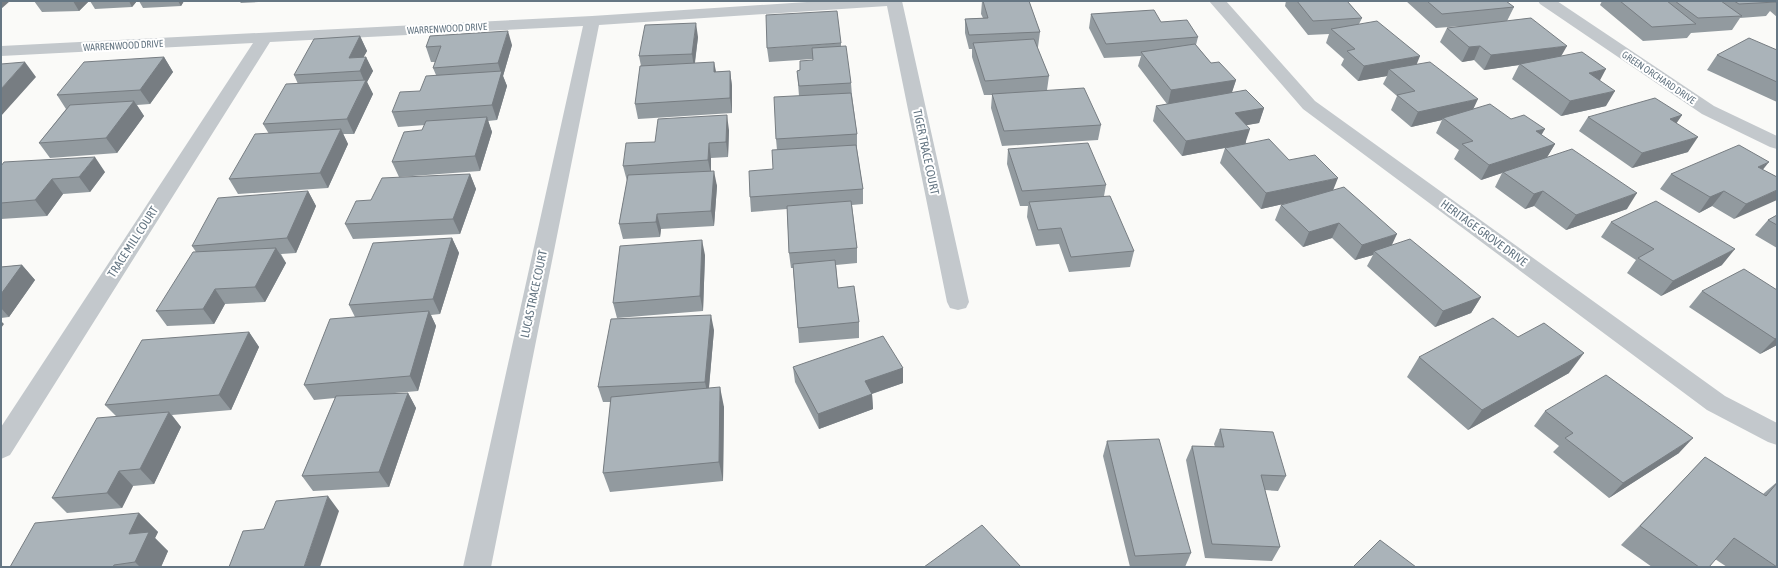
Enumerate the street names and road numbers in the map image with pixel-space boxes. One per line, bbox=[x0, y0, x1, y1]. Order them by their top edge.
street label: WARRENWOOD DRIVE bbox=[407, 21, 488, 36]
street label: WARRENWOOD DRIVE bbox=[83, 38, 164, 53]
street label: GREEN ORCHARD DRIVE bbox=[1620, 49, 1698, 107]
street label: TIGER TRACE COURT bbox=[910, 108, 942, 197]
street label: HERITAGE GROVE DRIVE bbox=[1438, 197, 1530, 269]
street label: TRACE MILL COURT bbox=[105, 203, 162, 280]
street label: LUCAS TRACE COURT bbox=[518, 248, 550, 339]

